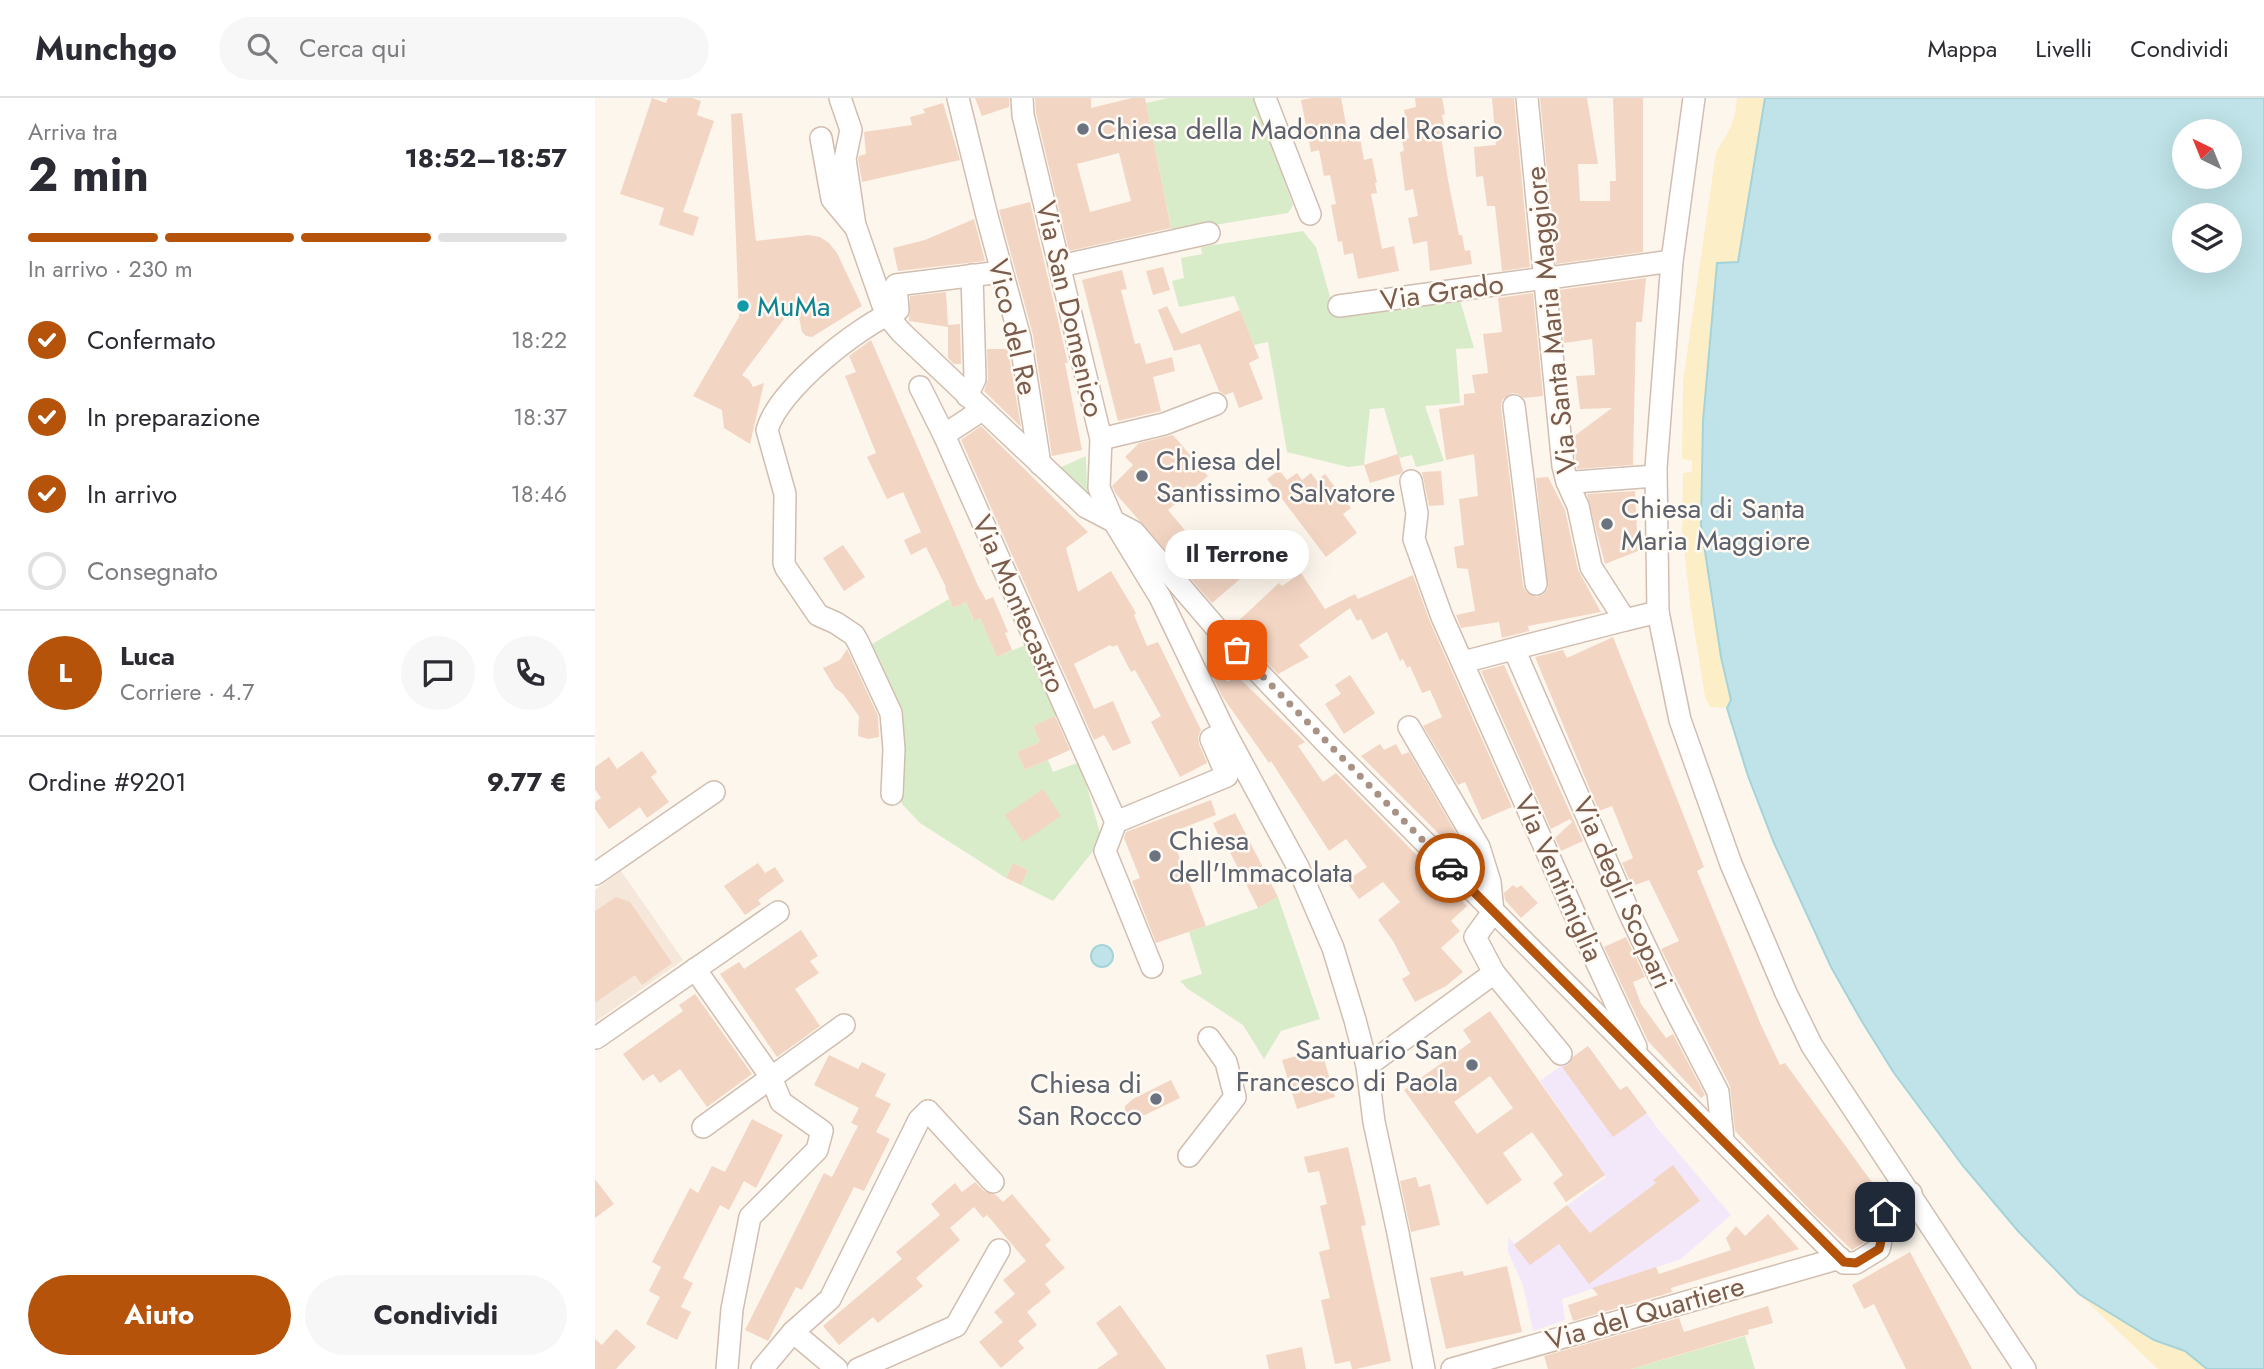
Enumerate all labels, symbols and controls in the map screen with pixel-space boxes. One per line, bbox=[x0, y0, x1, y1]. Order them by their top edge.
search box bbox=[219, 17, 709, 80]
text: Munchgo bbox=[35, 25, 177, 72]
icon: search bbox=[243, 29, 281, 67]
text: Cerca qui bbox=[299, 29, 407, 67]
text: Mappa bbox=[1927, 31, 1997, 66]
text: Livelli bbox=[2035, 31, 2092, 66]
text: Condividi bbox=[2130, 31, 2229, 66]
place label: Chiesa della Madonna del Rosario bbox=[1097, 109, 1503, 150]
text: Arriva tra bbox=[28, 115, 118, 149]
north arrow bbox=[2172, 119, 2242, 189]
map controls bbox=[2172, 119, 2242, 273]
marker: Chiesa della Madonna del Rosario bbox=[1075, 121, 1091, 137]
text: 18:52–18:57 bbox=[405, 139, 567, 177]
text: 2 min bbox=[28, 142, 149, 208]
street label: Via Santa Maria Maggiore bbox=[1514, 164, 1588, 476]
street label: Via San Domenico bbox=[1025, 197, 1115, 421]
button: layers bbox=[2172, 203, 2242, 273]
text: In arrivo · 230 m bbox=[28, 252, 193, 286]
street label: Vico del Re bbox=[977, 255, 1049, 399]
street label: Via Grado bbox=[1378, 263, 1506, 321]
place label: MuMa bbox=[757, 286, 831, 327]
marker: MuMa bbox=[735, 298, 751, 314]
icon: check bbox=[28, 321, 66, 359]
text: Confermato bbox=[87, 321, 216, 359]
text: 18:22 bbox=[511, 323, 567, 357]
icon: check bbox=[28, 398, 66, 436]
text: In preparazione bbox=[87, 398, 260, 436]
text: 18:37 bbox=[513, 400, 567, 434]
place label: Chiesa del Santissimo Salvatore bbox=[1156, 440, 1396, 513]
marker: Chiesa del Santissimo Salvatore bbox=[1134, 468, 1150, 484]
icon: check bbox=[28, 475, 66, 513]
text: In arrivo bbox=[87, 475, 177, 513]
text: 18:46 bbox=[511, 477, 567, 511]
place label: Chiesa di Santa Maria Maggiore bbox=[1621, 488, 1810, 561]
street label: Via Montecastro bbox=[961, 509, 1077, 699]
marker: Chiesa di Santa Maria Maggiore bbox=[1599, 516, 1615, 532]
callout: Il Terrone bbox=[1165, 531, 1309, 580]
text: Il Terrone bbox=[1186, 537, 1288, 571]
text: Consegnato bbox=[87, 552, 218, 590]
pin bbox=[1207, 620, 1267, 680]
icon: bag bbox=[1218, 631, 1256, 669]
button: chat bbox=[401, 636, 475, 710]
button: phone bbox=[493, 636, 567, 710]
text: Luca bbox=[120, 637, 175, 675]
text: L bbox=[58, 654, 72, 692]
text: Corriere · 4.7 bbox=[120, 675, 254, 709]
text: Ordine #9201 bbox=[28, 763, 187, 801]
text: 9.77 € bbox=[487, 763, 567, 801]
street label: Via Ventimiglia bbox=[1504, 788, 1614, 968]
street label: Via degli Scopari bbox=[1562, 790, 1684, 996]
place label: Chiesa dell'Immacolata bbox=[1169, 820, 1353, 893]
courier bbox=[1415, 833, 1485, 903]
marker: Chiesa dell'Immacolata bbox=[1147, 848, 1163, 864]
icon: car bbox=[1431, 849, 1469, 887]
place label: Santuario San Francesco di Paola bbox=[1236, 1029, 1458, 1102]
marker: Santuario San Francesco di Paola bbox=[1464, 1057, 1480, 1073]
place label: Chiesa di San Rocco bbox=[1017, 1063, 1142, 1136]
marker: Chiesa di San Rocco bbox=[1148, 1091, 1164, 1107]
pin bbox=[1855, 1182, 1915, 1242]
icon: home bbox=[1866, 1193, 1904, 1231]
street label: Via del Quartiere bbox=[1541, 1265, 1749, 1361]
button: Aiuto bbox=[28, 1275, 291, 1355]
button: Condividi bbox=[305, 1275, 567, 1355]

